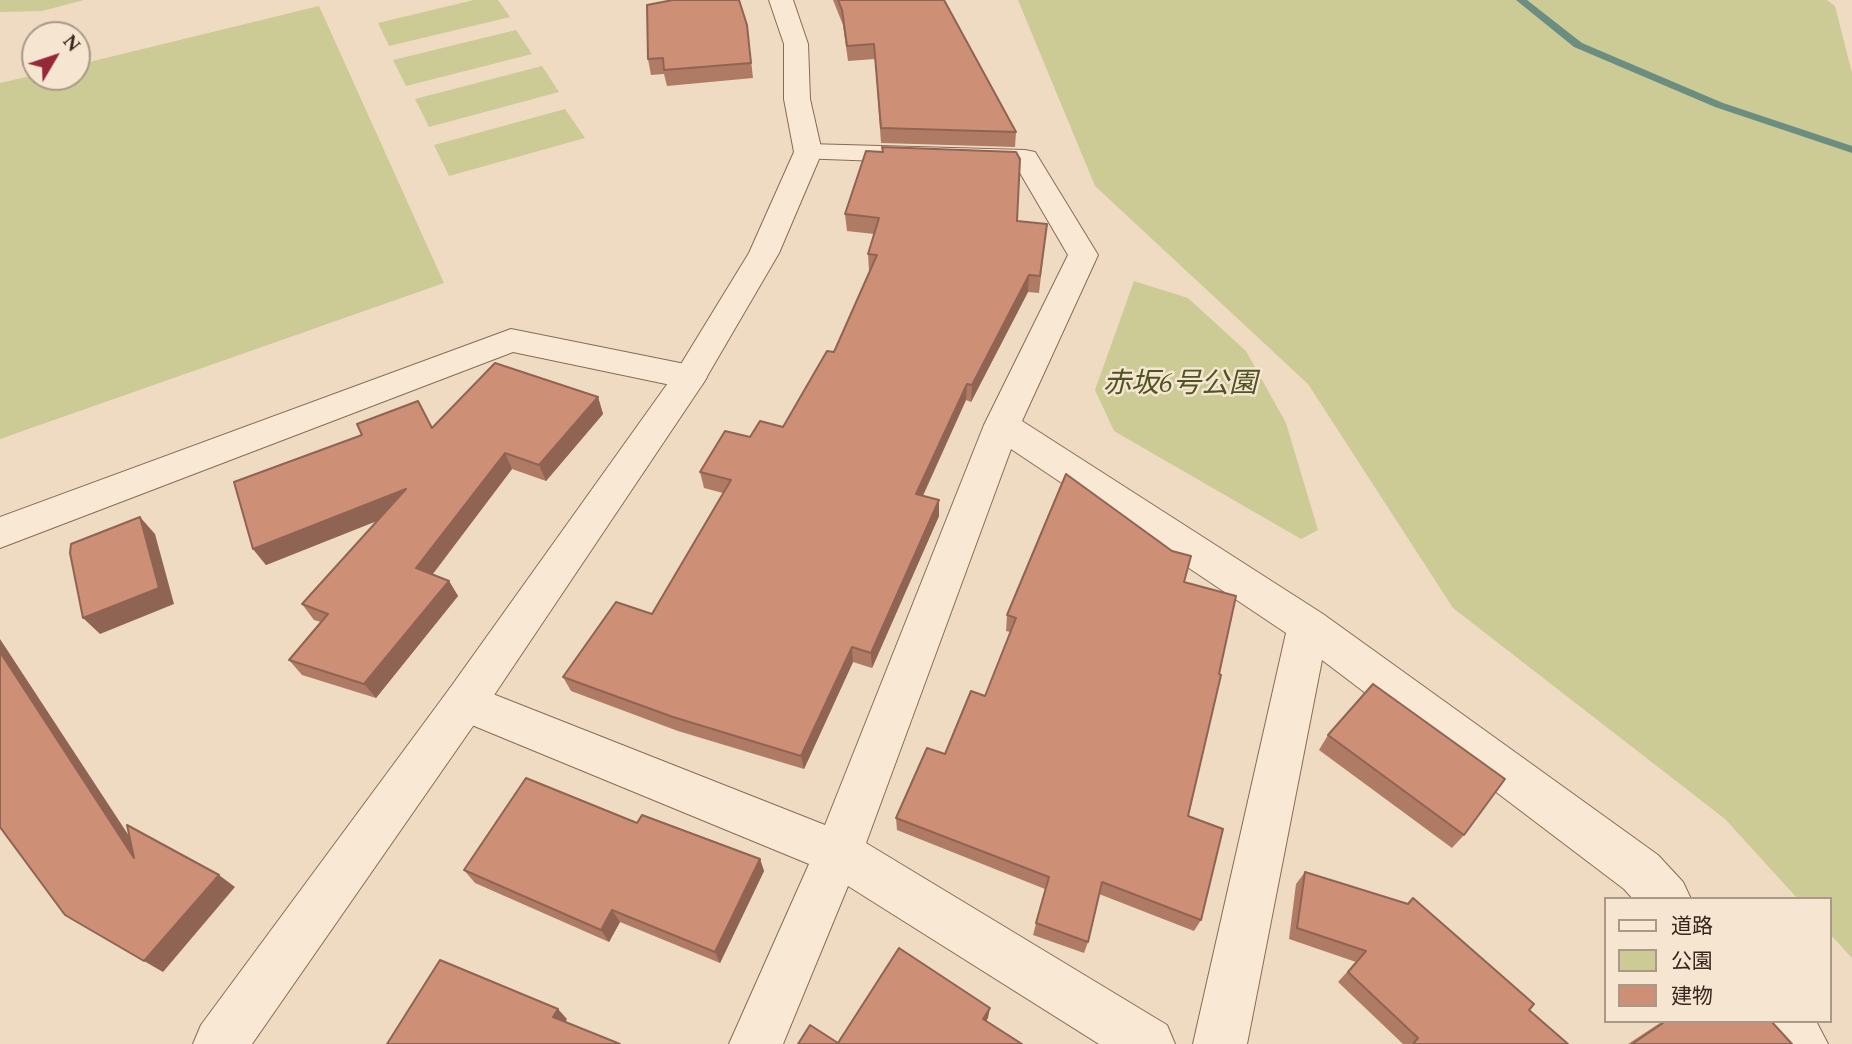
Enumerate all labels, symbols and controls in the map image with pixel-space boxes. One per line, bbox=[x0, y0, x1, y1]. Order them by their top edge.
north arrow bbox=[21, 21, 91, 91]
text: N bbox=[55, 29, 87, 59]
park label: 赤坂6号公園 bbox=[1103, 370, 1257, 404]
legend bbox=[1604, 897, 1831, 1023]
text: 道路 bbox=[1671, 911, 1713, 943]
text: 公園 bbox=[1671, 946, 1713, 978]
text: 建物 bbox=[1671, 981, 1713, 1013]

